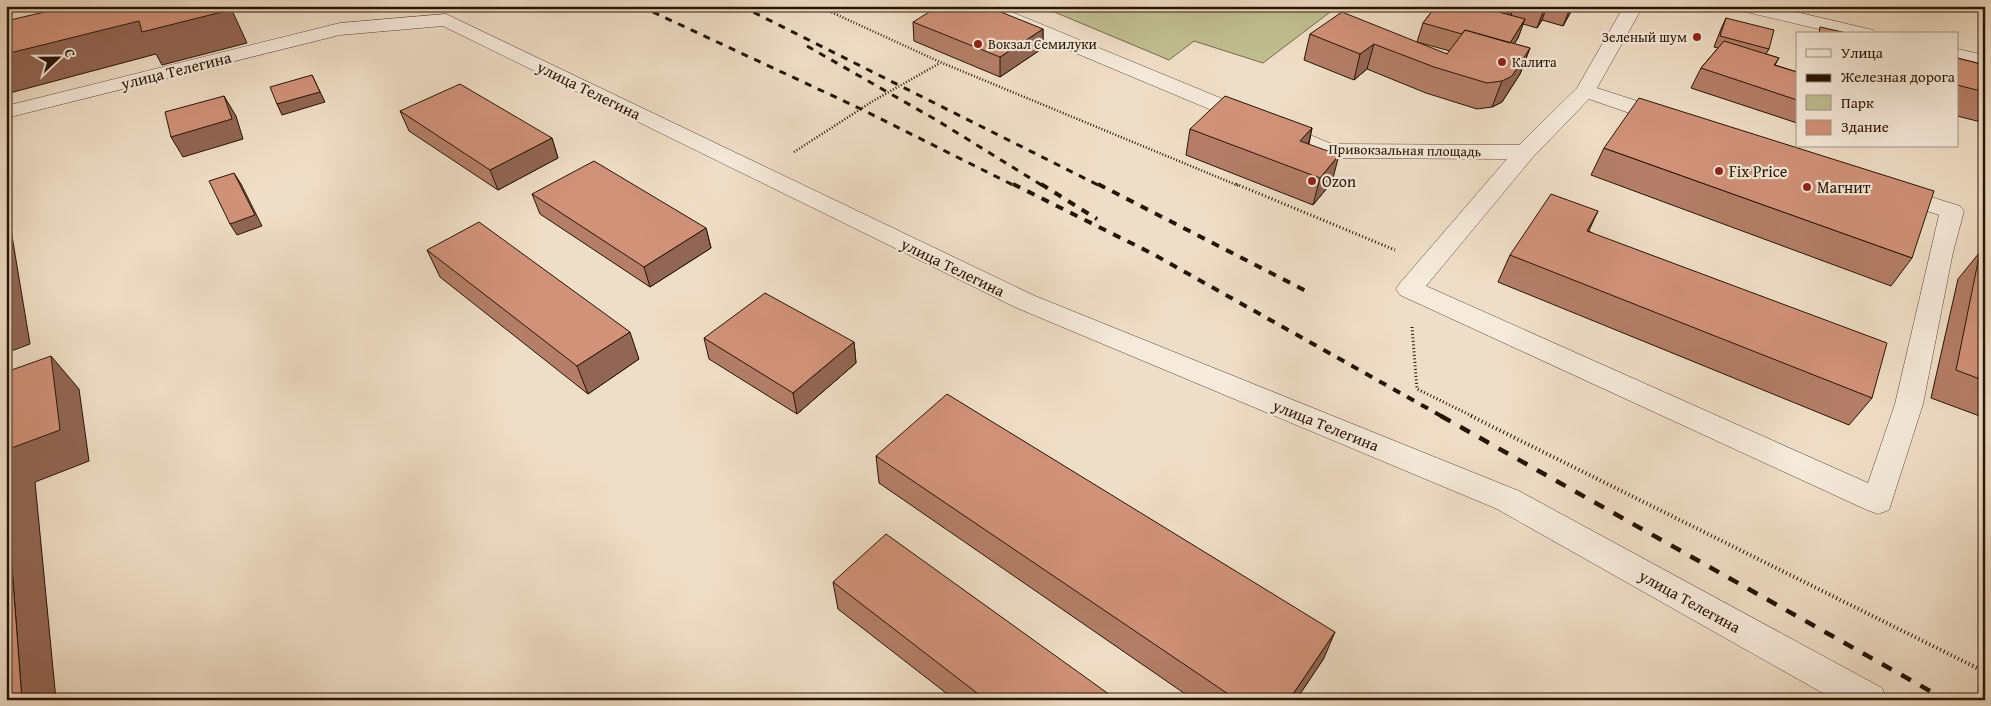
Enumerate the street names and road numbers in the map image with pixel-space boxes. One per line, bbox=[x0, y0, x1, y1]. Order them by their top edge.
street label: улица Телегина bbox=[117, 45, 234, 96]
street label: улица Телегина bbox=[532, 54, 645, 126]
street label: Привокзальная площадь bbox=[1329, 139, 1482, 161]
street label: улица Телегина bbox=[896, 231, 1009, 303]
street label: улица Телегина bbox=[1268, 392, 1383, 457]
street label: улица Телегина bbox=[1634, 563, 1745, 639]

